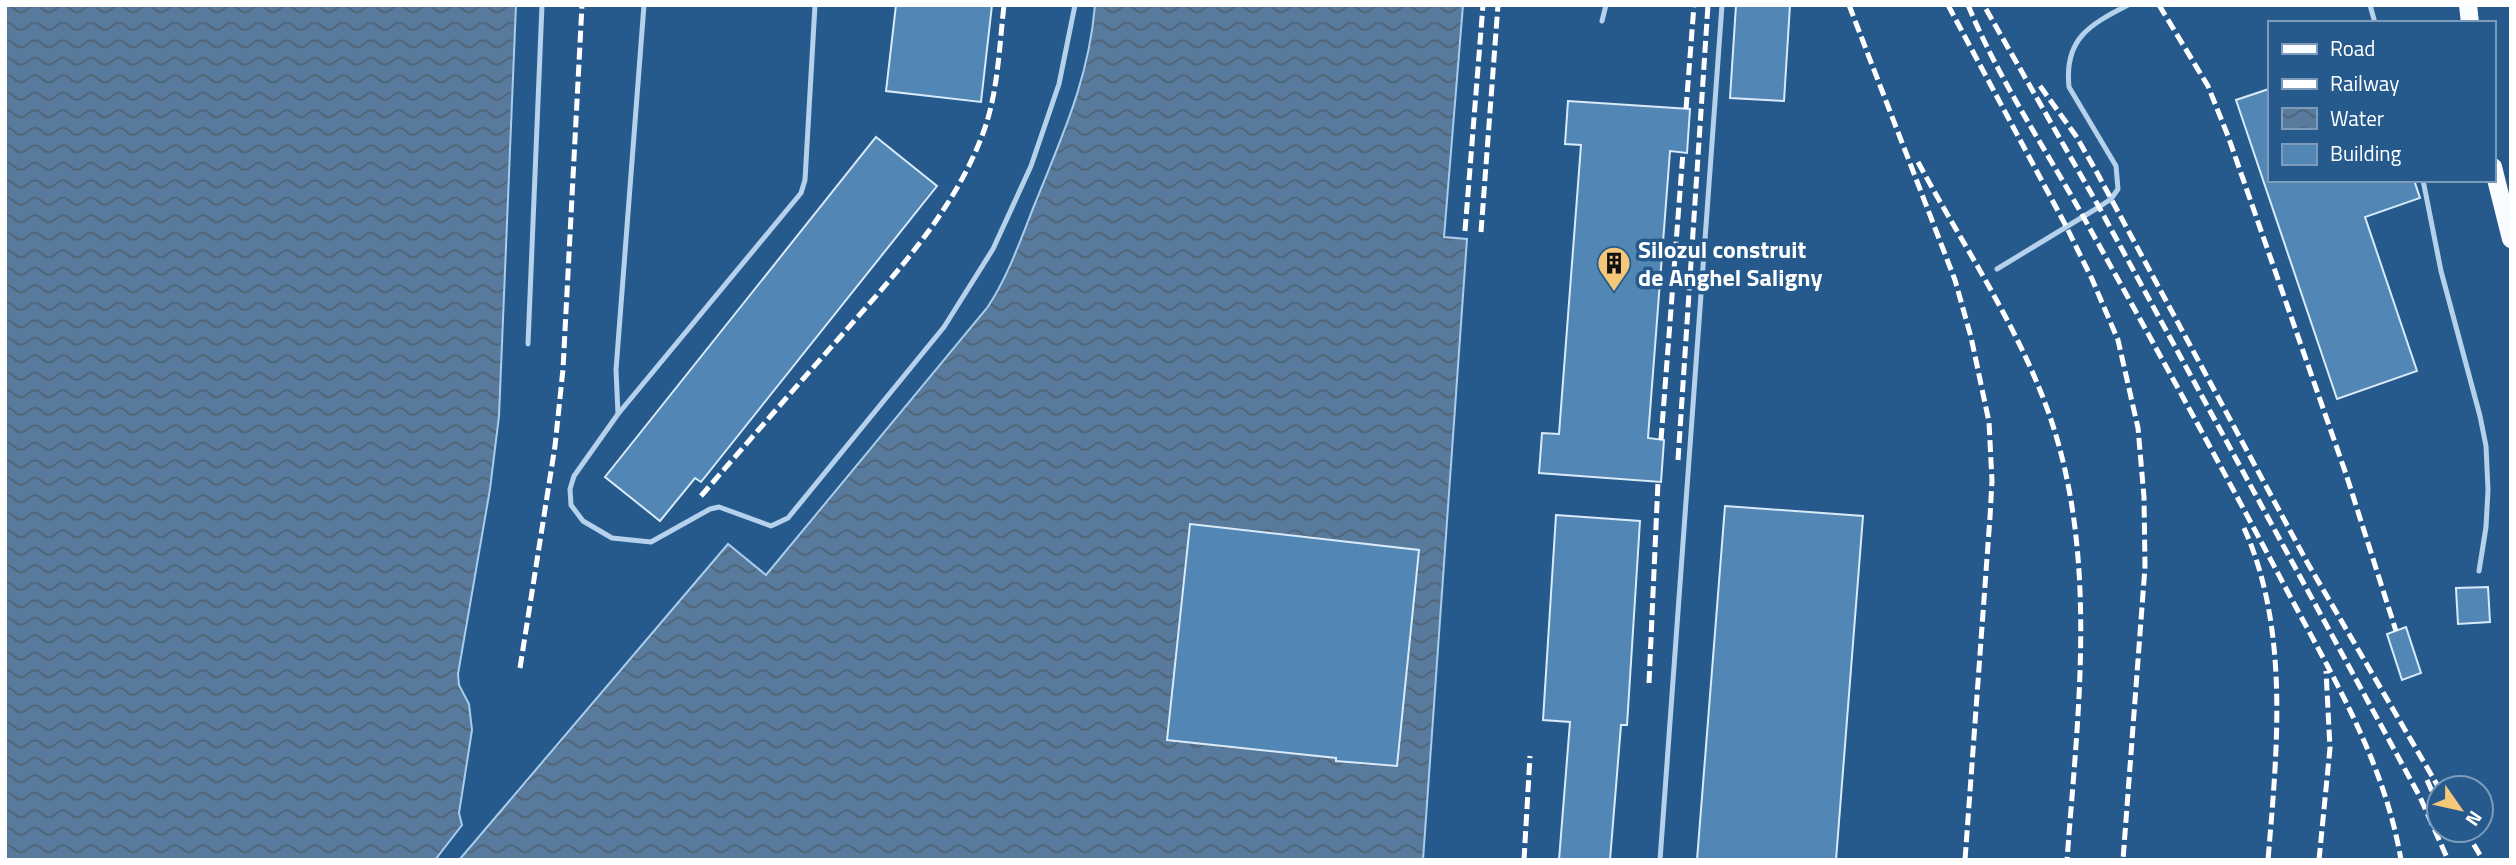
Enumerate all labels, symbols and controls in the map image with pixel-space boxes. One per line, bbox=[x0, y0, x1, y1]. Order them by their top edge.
legend bbox=[2268, 21, 2495, 182]
text: Road bbox=[2330, 32, 2375, 64]
text: Railway bbox=[2330, 67, 2399, 99]
text: Water bbox=[2330, 102, 2384, 134]
text: Building bbox=[2330, 137, 2402, 169]
place label: Silozul construit de Anghel Saligny bbox=[1638, 231, 1822, 295]
building icon: Silozul construit de Anghel Saligny bbox=[1595, 244, 1633, 293]
north arrow bbox=[2425, 774, 2495, 844]
text: N bbox=[2459, 805, 2490, 832]

